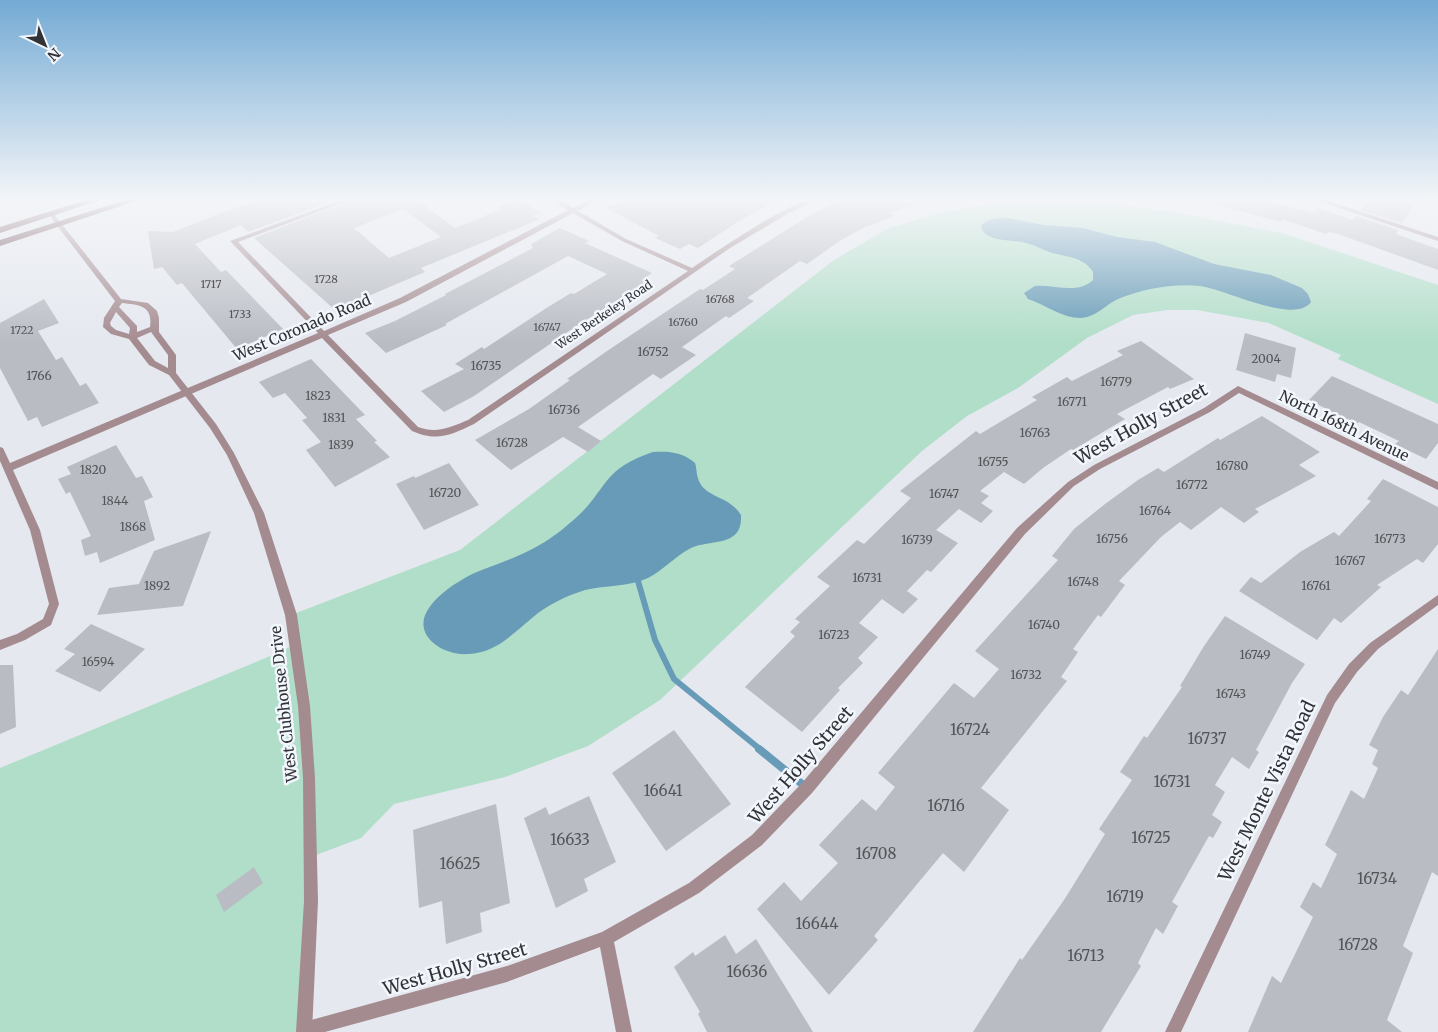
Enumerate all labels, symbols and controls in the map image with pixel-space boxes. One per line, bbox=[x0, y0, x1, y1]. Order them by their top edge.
north arrow bbox=[20, 20, 70, 70]
text: N bbox=[44, 44, 64, 65]
house number: 1728 bbox=[314, 272, 338, 286]
house number: 1717 bbox=[200, 277, 222, 291]
street label: West Berkeley Road bbox=[552, 277, 655, 353]
street label: West Coronado Road bbox=[229, 290, 374, 366]
house number: 16768 bbox=[705, 292, 735, 306]
house number: 1733 bbox=[229, 307, 251, 321]
house number: 16760 bbox=[668, 315, 698, 329]
house number: 16747 bbox=[533, 320, 561, 334]
house number: 1722 bbox=[10, 323, 34, 337]
house number: 16752 bbox=[637, 344, 669, 359]
house number: 2004 bbox=[1251, 351, 1281, 366]
house number: 16735 bbox=[470, 358, 502, 373]
house number: 1766 bbox=[26, 368, 52, 383]
house number: 16779 bbox=[1100, 374, 1132, 389]
street label: West Holly Street bbox=[1069, 378, 1211, 470]
street label: North 168th Avenue bbox=[1276, 386, 1412, 465]
house number: 1823 bbox=[305, 388, 331, 403]
house number: 16771 bbox=[1057, 394, 1088, 409]
house number: 16736 bbox=[548, 402, 580, 417]
house number: 1831 bbox=[322, 410, 346, 425]
house number: 16763 bbox=[1020, 425, 1051, 440]
house number: 16728 bbox=[496, 435, 528, 450]
house number: 1839 bbox=[328, 437, 354, 452]
house number: 16755 bbox=[977, 454, 1009, 469]
house number: 16780 bbox=[1216, 458, 1249, 473]
house number: 1820 bbox=[80, 462, 107, 477]
house number: 16772 bbox=[1176, 477, 1208, 492]
house number: 16720 bbox=[429, 485, 462, 500]
house number: 16747 bbox=[929, 486, 959, 501]
house number: 1844 bbox=[102, 493, 129, 508]
house number: 16764 bbox=[1139, 503, 1172, 518]
house number: 1868 bbox=[120, 519, 146, 534]
house number: 16756 bbox=[1096, 531, 1128, 546]
house number: 16773 bbox=[1374, 531, 1406, 546]
house number: 16739 bbox=[901, 532, 933, 547]
house number: 16767 bbox=[1335, 553, 1365, 568]
house number: 16731 bbox=[852, 570, 882, 585]
house number: 16748 bbox=[1067, 574, 1099, 589]
house number: 1892 bbox=[144, 578, 170, 593]
house number: 16761 bbox=[1301, 578, 1331, 593]
house number: 16740 bbox=[1028, 617, 1060, 632]
street label: West Clubhouse Drive bbox=[266, 625, 301, 784]
house number: 16723 bbox=[818, 627, 850, 642]
house number: 16749 bbox=[1240, 647, 1270, 662]
house number: 16594 bbox=[82, 654, 115, 669]
house number: 16732 bbox=[1010, 667, 1042, 682]
house number: 16743 bbox=[1216, 686, 1246, 701]
street label: West Monte Vista Road bbox=[1212, 697, 1320, 886]
street label: West Holly Street bbox=[743, 701, 858, 829]
house number: 16724 bbox=[950, 720, 990, 739]
house number: 16737 bbox=[1188, 729, 1227, 748]
house number: 16731 bbox=[1153, 772, 1191, 791]
house number: 16641 bbox=[643, 781, 683, 800]
house number: 16716 bbox=[927, 796, 965, 815]
house number: 16725 bbox=[1131, 828, 1171, 847]
house number: 16633 bbox=[550, 830, 590, 849]
house number: 16708 bbox=[856, 844, 896, 863]
house number: 16625 bbox=[440, 854, 480, 873]
house number: 16734 bbox=[1357, 869, 1397, 888]
house number: 16719 bbox=[1106, 887, 1144, 906]
house number: 16644 bbox=[796, 914, 838, 933]
house number: 16728 bbox=[1338, 935, 1378, 954]
street label: West Holly Street bbox=[379, 937, 529, 1000]
house number: 16713 bbox=[1067, 946, 1105, 965]
house number: 16636 bbox=[727, 962, 767, 981]

